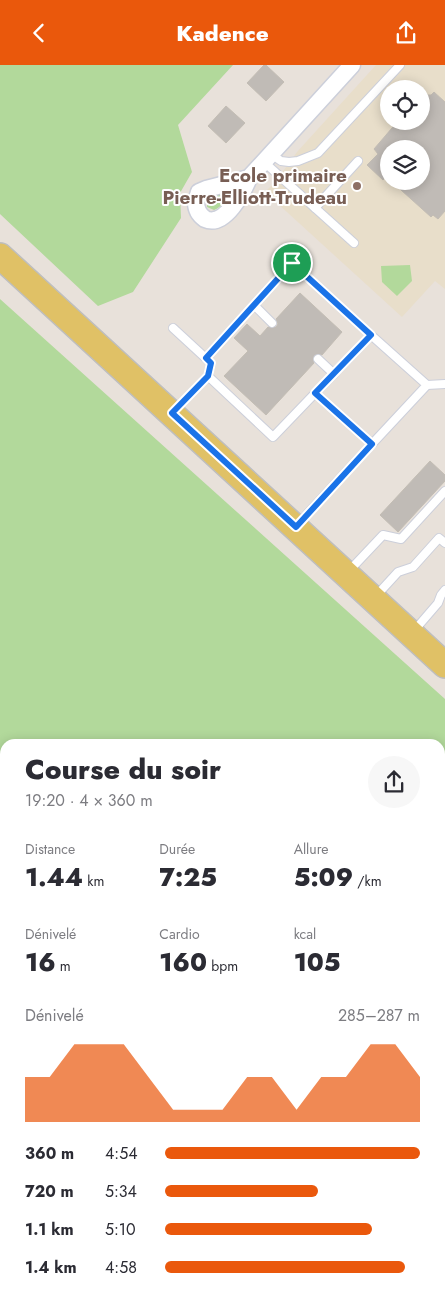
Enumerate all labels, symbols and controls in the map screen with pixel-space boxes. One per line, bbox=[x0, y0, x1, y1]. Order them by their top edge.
text: Kadence bbox=[176, 17, 269, 49]
icon: back bbox=[25, 19, 53, 47]
icon: share bbox=[392, 19, 420, 47]
map controls bbox=[380, 80, 430, 190]
button: locate bbox=[380, 80, 430, 130]
button: layers bbox=[380, 140, 430, 190]
place label: Ecole primaire Pierre-Elliott-Trudeau bbox=[162, 162, 347, 211]
marker: Ecole primaire Pierre-Elliott-Trudeau bbox=[351, 180, 363, 192]
pin bbox=[271, 242, 313, 284]
icon: arrive bbox=[278, 249, 306, 277]
text: Course du soir bbox=[25, 749, 221, 790]
button: share bbox=[368, 756, 420, 808]
text: 19:20 · 4 × 360 m bbox=[25, 789, 153, 812]
text: Distance bbox=[25, 839, 75, 859]
text: Durée bbox=[159, 839, 195, 859]
text: Allure bbox=[294, 839, 329, 859]
text: 1.44 bbox=[25, 859, 83, 895]
text: 7:25 bbox=[159, 859, 217, 895]
text: 5:09 bbox=[294, 859, 353, 895]
text: km bbox=[83, 871, 104, 891]
text: /km bbox=[353, 871, 382, 891]
text: Dénivelé bbox=[25, 924, 76, 944]
text: Cardio bbox=[159, 924, 200, 944]
text: kcal bbox=[294, 924, 316, 944]
text: 16 bbox=[25, 944, 56, 980]
text: 160 bbox=[159, 944, 207, 980]
text: 105 bbox=[294, 944, 341, 980]
text: m bbox=[56, 956, 71, 976]
text: bpm bbox=[207, 956, 238, 976]
text: Dénivelé bbox=[25, 1004, 84, 1027]
text: 285–287 m bbox=[338, 1004, 420, 1027]
text: 360 m bbox=[25, 1142, 74, 1165]
text: 4:54 bbox=[105, 1142, 137, 1165]
text: 720 m bbox=[25, 1180, 74, 1203]
text: 5:34 bbox=[105, 1180, 137, 1203]
text: 1.1 km bbox=[25, 1218, 74, 1241]
text: 5:10 bbox=[105, 1218, 136, 1241]
text: 1.4 km bbox=[25, 1256, 77, 1279]
text: 4:58 bbox=[105, 1256, 137, 1279]

